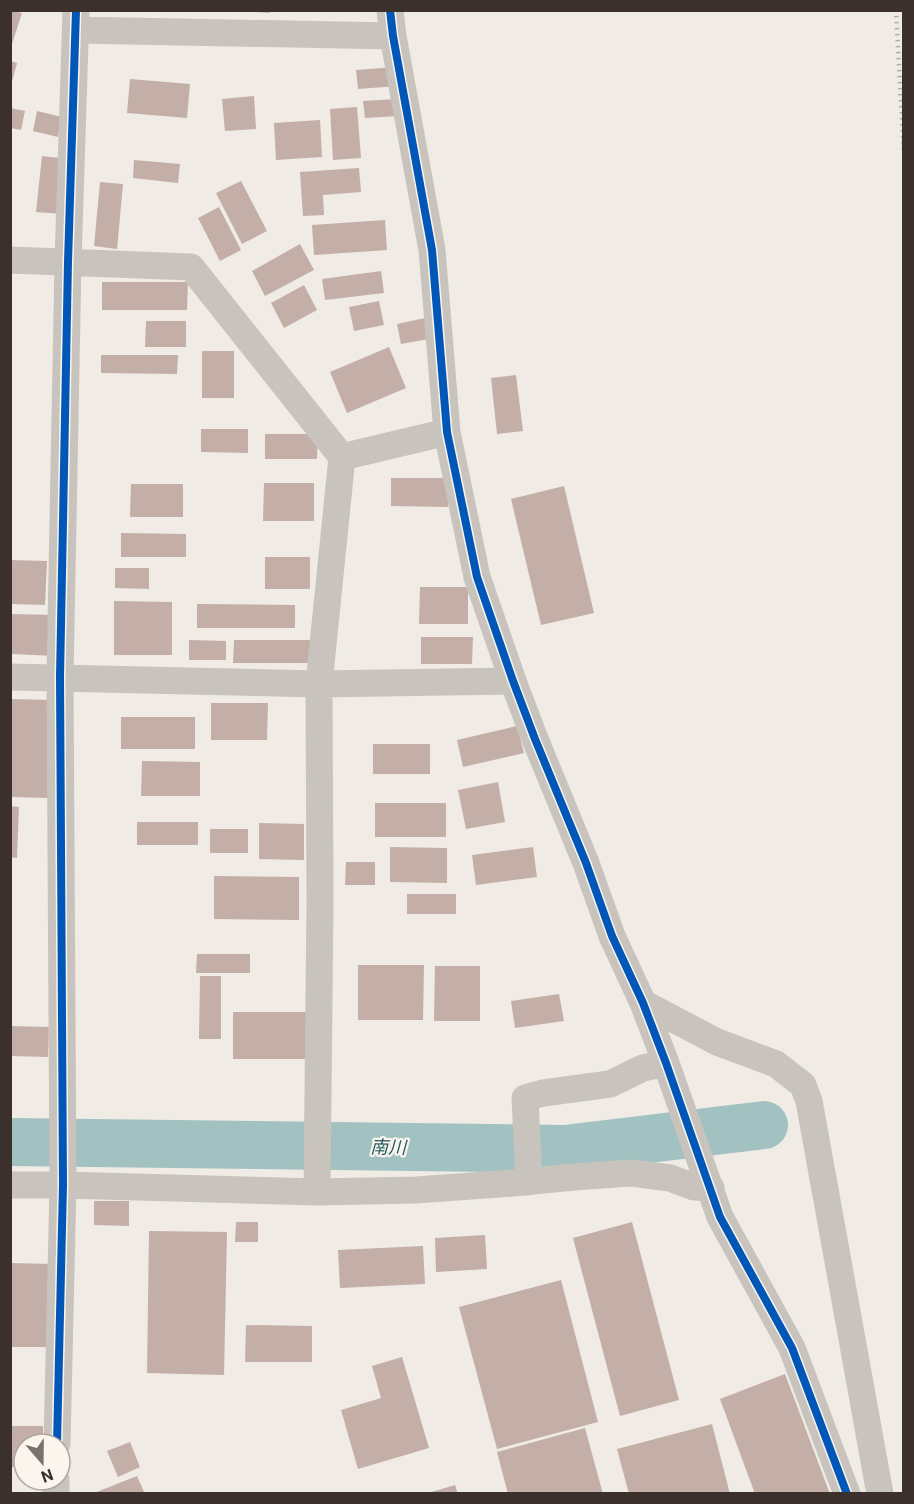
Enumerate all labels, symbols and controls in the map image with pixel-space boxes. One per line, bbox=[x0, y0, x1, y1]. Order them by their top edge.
water label: 南川 bbox=[370, 1136, 408, 1158]
north arrow bbox=[12, 1432, 72, 1492]
text: N bbox=[38, 1465, 56, 1486]

